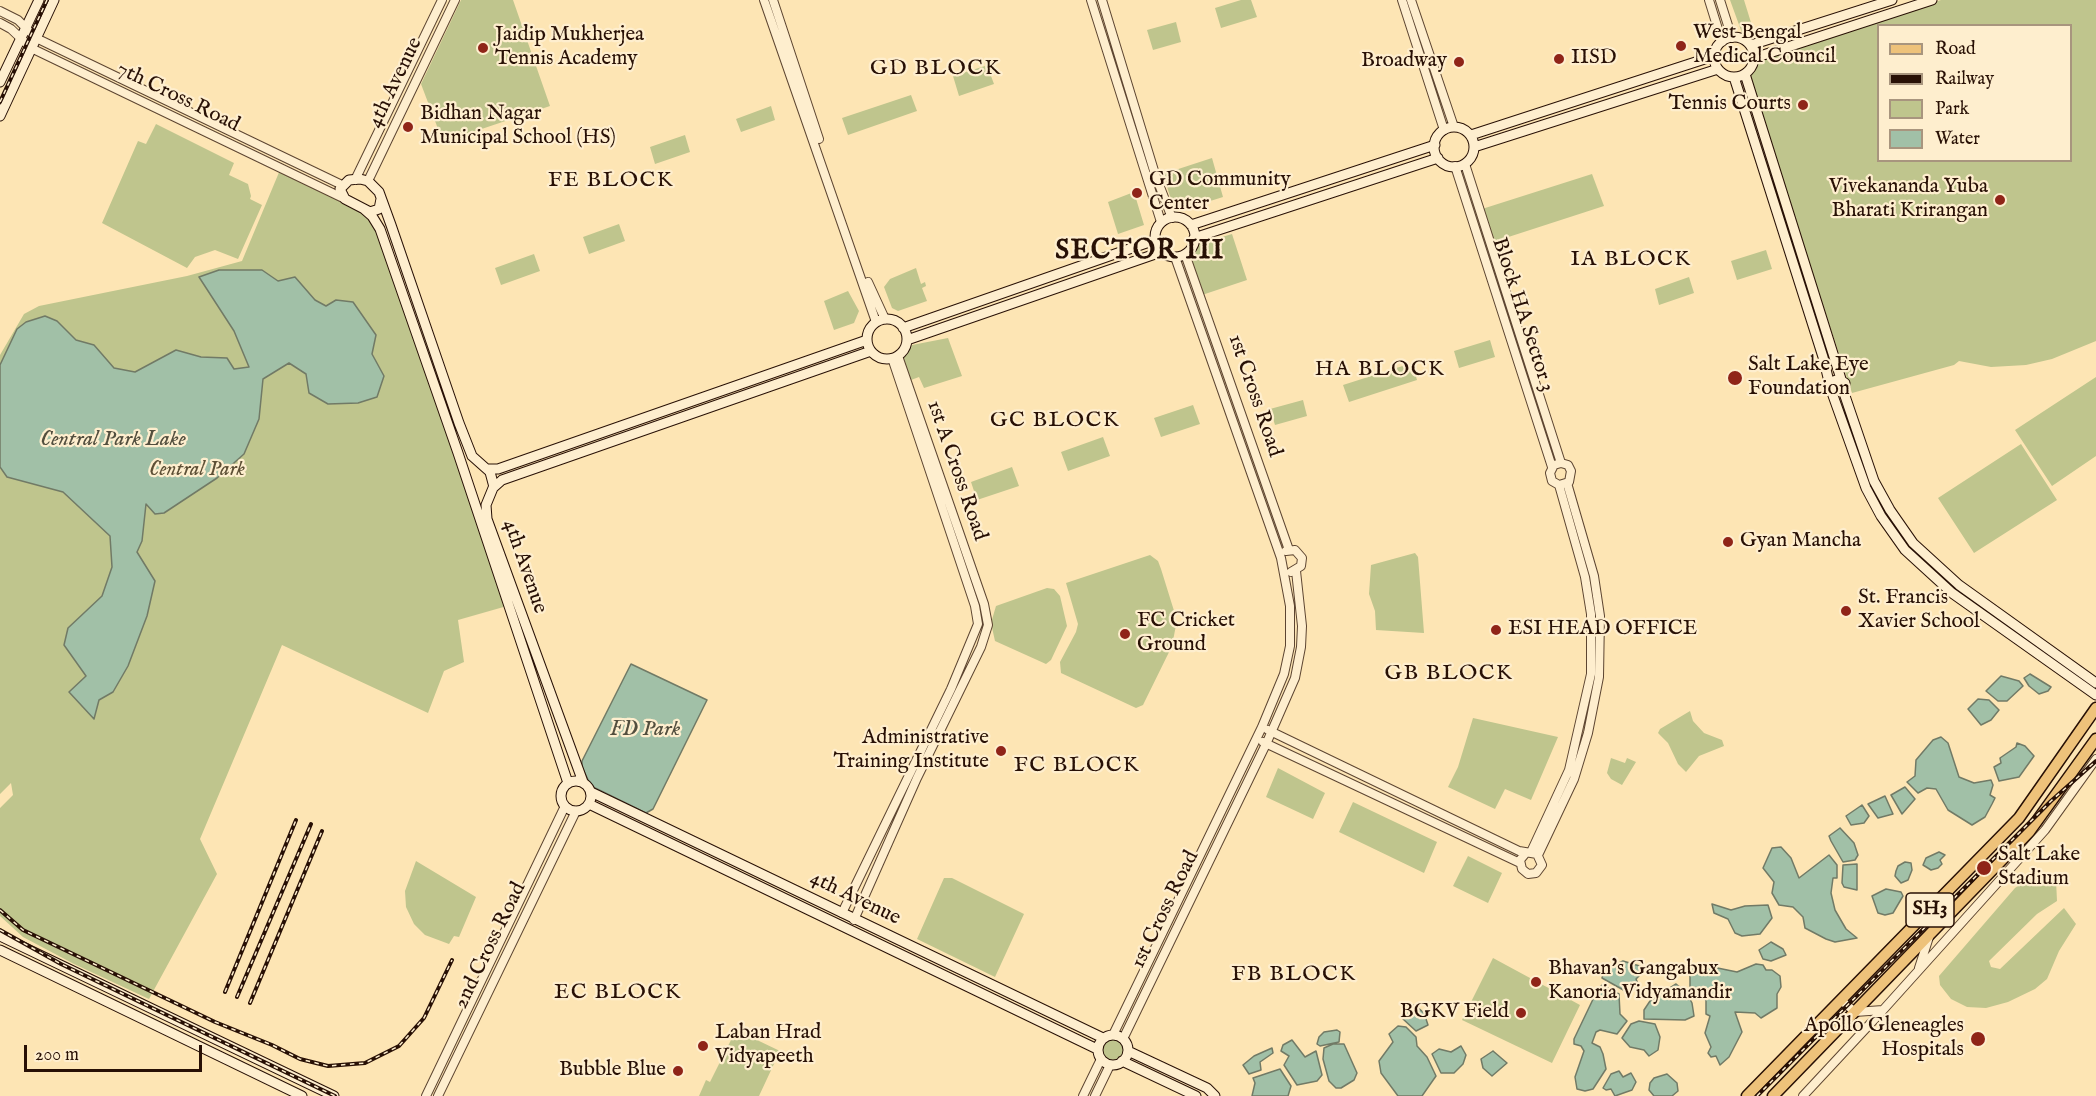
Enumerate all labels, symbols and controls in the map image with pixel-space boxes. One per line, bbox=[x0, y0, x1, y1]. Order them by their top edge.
place label: West Bengal Medical Council bbox=[1693, 21, 1836, 71]
place label: Jaidip Mukherjea Tennis Academy bbox=[495, 23, 644, 73]
legend bbox=[1877, 24, 2072, 162]
street label: 4th Avenue bbox=[363, 34, 429, 132]
text: Road bbox=[1935, 38, 1976, 61]
marker: West Bengal Medical Council bbox=[1674, 39, 1688, 53]
marker: Jaidip Mukherjea Tennis Academy bbox=[476, 41, 490, 55]
place label: IISD bbox=[1571, 46, 1617, 72]
place label: Broadway bbox=[1361, 49, 1447, 75]
marker: IISD bbox=[1552, 52, 1566, 66]
marker: Broadway bbox=[1452, 55, 1466, 69]
district label: GD BLOCK bbox=[870, 56, 1002, 82]
street label: 7th Cross Road bbox=[112, 57, 244, 139]
text: Railway bbox=[1935, 68, 1994, 91]
place label: Tennis Courts bbox=[1668, 92, 1791, 118]
marker: Tennis Courts bbox=[1796, 98, 1810, 112]
text: Park bbox=[1935, 98, 1969, 121]
place label: Bidhan Nagar Municipal School (HS) bbox=[420, 102, 616, 152]
marker: Bidhan Nagar Municipal School (HS) bbox=[401, 120, 415, 134]
text: Water bbox=[1935, 128, 1980, 151]
district label: FE BLOCK bbox=[548, 168, 674, 194]
place label: GD Community Center bbox=[1149, 168, 1291, 218]
place label: Vivekananda Yuba Bharati Krirangan bbox=[1829, 175, 1988, 225]
marker: GD Community Center bbox=[1130, 186, 1144, 200]
marker: Vivekananda Yuba Bharati Krirangan bbox=[1993, 193, 2007, 207]
street label: Block HA Sector 3 bbox=[1485, 235, 1559, 395]
district label: SECTOR III bbox=[1055, 236, 1225, 268]
district label: IA BLOCK bbox=[1570, 247, 1692, 273]
street label: 1st Cross Road bbox=[1221, 331, 1287, 461]
place label: Salt Lake Eye Foundation bbox=[1748, 353, 1869, 403]
district label: HA BLOCK bbox=[1315, 357, 1445, 383]
marker: Salt Lake Eye Foundation bbox=[1726, 369, 1744, 387]
street label: 1st A Cross Road bbox=[920, 398, 992, 544]
district label: GC BLOCK bbox=[990, 408, 1120, 434]
water label: Central Park Lake bbox=[40, 427, 186, 453]
park label: Central Park bbox=[149, 458, 245, 484]
street label: 4th Avenue bbox=[496, 517, 552, 617]
place label: Gyan Mancha bbox=[1740, 529, 1861, 555]
marker: Gyan Mancha bbox=[1721, 535, 1735, 549]
place label: St. Francis Xavier School bbox=[1858, 586, 1980, 636]
marker: St. Francis Xavier School bbox=[1839, 604, 1853, 618]
place label: FC Cricket Ground bbox=[1137, 609, 1235, 659]
place label: ESI HEAD OFFICE bbox=[1508, 617, 1697, 643]
marker: ESI HEAD OFFICE bbox=[1489, 623, 1503, 637]
marker: FC Cricket Ground bbox=[1118, 627, 1132, 641]
district label: GB BLOCK bbox=[1385, 661, 1513, 687]
water label: FD Park bbox=[610, 717, 680, 743]
place label: Administrative Training Institute bbox=[834, 726, 989, 776]
marker: Administrative Training Institute bbox=[994, 744, 1008, 758]
district label: FC BLOCK bbox=[1014, 753, 1140, 779]
place label: Salt Lake Stadium bbox=[1998, 843, 2080, 893]
street label: 1st Cross Road bbox=[1127, 847, 1205, 973]
marker: Salt Lake Stadium bbox=[1975, 859, 1993, 877]
street label: 4th Avenue bbox=[806, 866, 904, 932]
street label: 2nd Cross Road bbox=[450, 879, 532, 1013]
road number: SH3 bbox=[1906, 893, 1954, 927]
place label: Bhavan's Gangabux Kanoria Vidyamandir bbox=[1548, 957, 1732, 1007]
district label: FB BLOCK bbox=[1231, 962, 1357, 988]
marker: Bhavan's Gangabux Kanoria Vidyamandir bbox=[1529, 975, 1543, 989]
district label: EC BLOCK bbox=[554, 980, 682, 1006]
place label: BGKV Field bbox=[1400, 1000, 1509, 1026]
marker: BGKV Field bbox=[1514, 1006, 1528, 1020]
place label: Apollo Gleneagles Hospitals bbox=[1804, 1014, 1964, 1064]
place label: Laban Hrad Vidyapeeth bbox=[715, 1021, 821, 1071]
marker: Apollo Gleneagles Hospitals bbox=[1969, 1030, 1987, 1048]
scale bar bbox=[27, 1033, 206, 1071]
marker: Laban Hrad Vidyapeeth bbox=[696, 1039, 710, 1053]
text: 200 m bbox=[35, 1044, 79, 1067]
place label: Bubble Blue bbox=[559, 1058, 666, 1084]
marker: Bubble Blue bbox=[671, 1064, 685, 1078]

